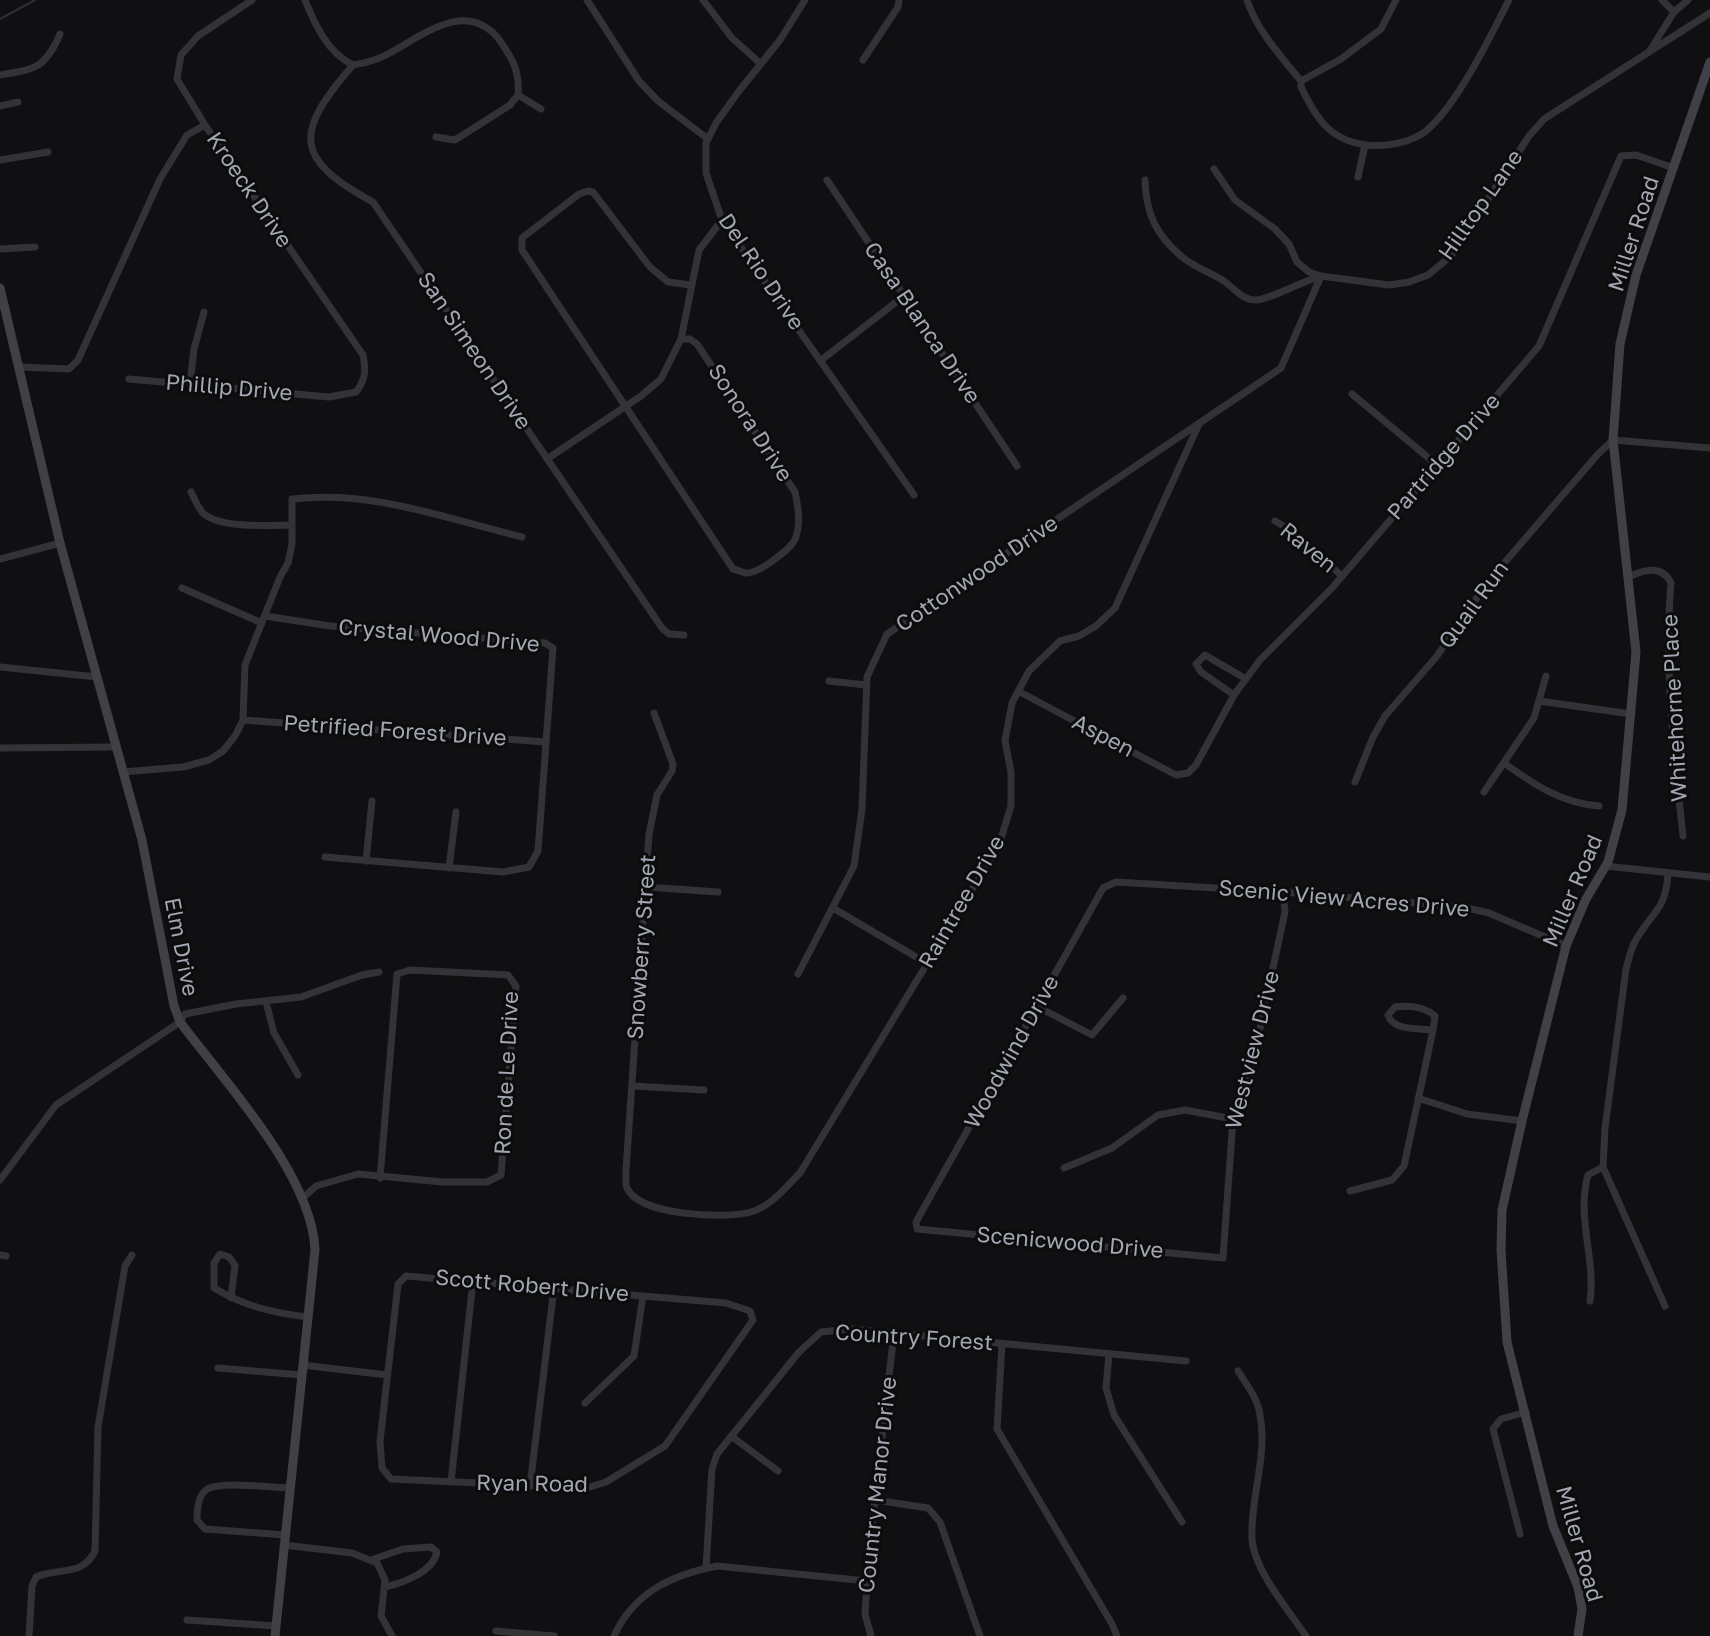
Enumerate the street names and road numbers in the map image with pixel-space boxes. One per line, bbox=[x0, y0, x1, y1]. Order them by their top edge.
street label: Kroeck Drive bbox=[201, 127, 297, 253]
street label: Hilltop Lane bbox=[1433, 145, 1529, 265]
street label: Miller Road bbox=[1603, 173, 1665, 295]
street label: Del Rio Drive bbox=[712, 209, 810, 335]
street label: Casa Blanca Drive bbox=[858, 237, 986, 409]
street label: San Simeon Drive bbox=[411, 267, 537, 435]
street label: Sonora Drive bbox=[702, 359, 798, 487]
street label: Phillip Drive bbox=[164, 369, 294, 407]
street label: Partridge Drive bbox=[1382, 388, 1506, 526]
street label: Cottonwood Drive bbox=[891, 510, 1063, 638]
street label: Raven bbox=[1274, 517, 1342, 579]
street label: Quail Run bbox=[1433, 556, 1515, 654]
street label: Crystal Wood Drive bbox=[337, 614, 541, 658]
street label: Whitehorne Place bbox=[1657, 614, 1693, 802]
street label: Aspen bbox=[1068, 709, 1138, 763]
street label: Petrified Forest Drive bbox=[283, 710, 507, 752]
street label: Raintree Drive bbox=[913, 831, 1011, 973]
street label: Miller Road bbox=[1538, 831, 1608, 951]
street label: Snowberry Street bbox=[622, 854, 662, 1040]
street label: Scenic View Acres Drive bbox=[1218, 875, 1470, 923]
street label: Elm Drive bbox=[159, 895, 203, 999]
street label: Westview Drive bbox=[1221, 968, 1285, 1132]
street label: Woodwind Drive bbox=[959, 971, 1065, 1133]
street label: Ron de Le Drive bbox=[490, 990, 524, 1156]
street label: Scenicwood Drive bbox=[976, 1222, 1164, 1264]
street label: Scott Robert Drive bbox=[434, 1264, 630, 1308]
street label: Country Forest bbox=[834, 1319, 994, 1357]
street label: Country Manor Drive bbox=[854, 1376, 902, 1594]
street label: Ryan Road bbox=[476, 1470, 588, 1498]
street label: Miller Road bbox=[1550, 1483, 1608, 1605]

